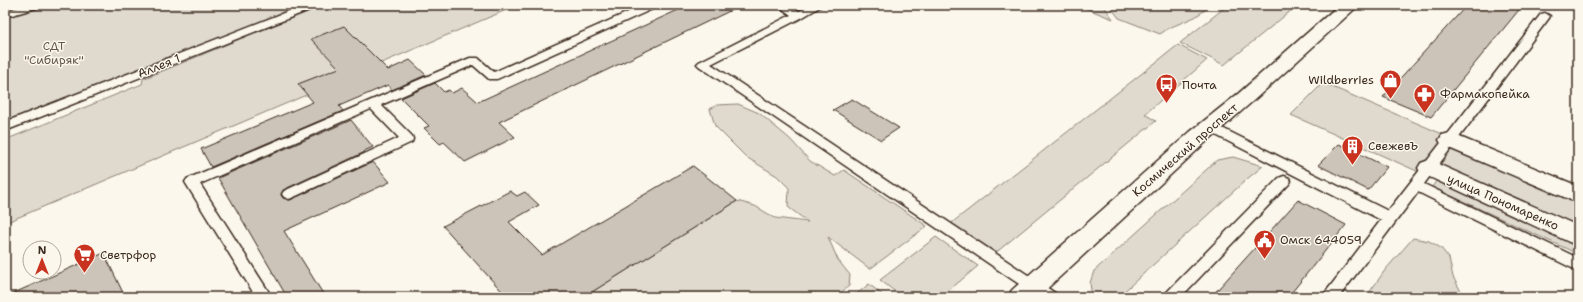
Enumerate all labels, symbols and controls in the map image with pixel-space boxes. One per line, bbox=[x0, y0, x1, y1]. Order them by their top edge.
park label: СДТ "Сибиряк" bbox=[24, 38, 84, 68]
street label: Аллея 1 bbox=[135, 50, 183, 82]
shop icon: Wildberries bbox=[1377, 67, 1403, 100]
bus stop icon: Почта bbox=[1153, 72, 1179, 105]
place label: Wildberries bbox=[1308, 72, 1374, 88]
place label: Почта bbox=[1182, 77, 1217, 93]
pharmacy icon: Фармакопейка bbox=[1411, 81, 1437, 114]
place label: Фармакопейка bbox=[1440, 86, 1530, 102]
street label: Космический проспект bbox=[1129, 99, 1242, 200]
building icon: СвежевЪ bbox=[1340, 133, 1366, 166]
place label: СвежевЪ bbox=[1368, 138, 1418, 154]
street label: улица Пономаренко bbox=[1445, 170, 1561, 234]
public building icon: Омск 644059 bbox=[1252, 227, 1278, 260]
place label: Омск 644059 bbox=[1280, 232, 1362, 248]
north arrow bbox=[22, 240, 62, 280]
supermarket icon: Светрфор bbox=[72, 242, 98, 275]
text: N bbox=[38, 243, 47, 258]
place label: Светрфор bbox=[100, 247, 157, 263]

